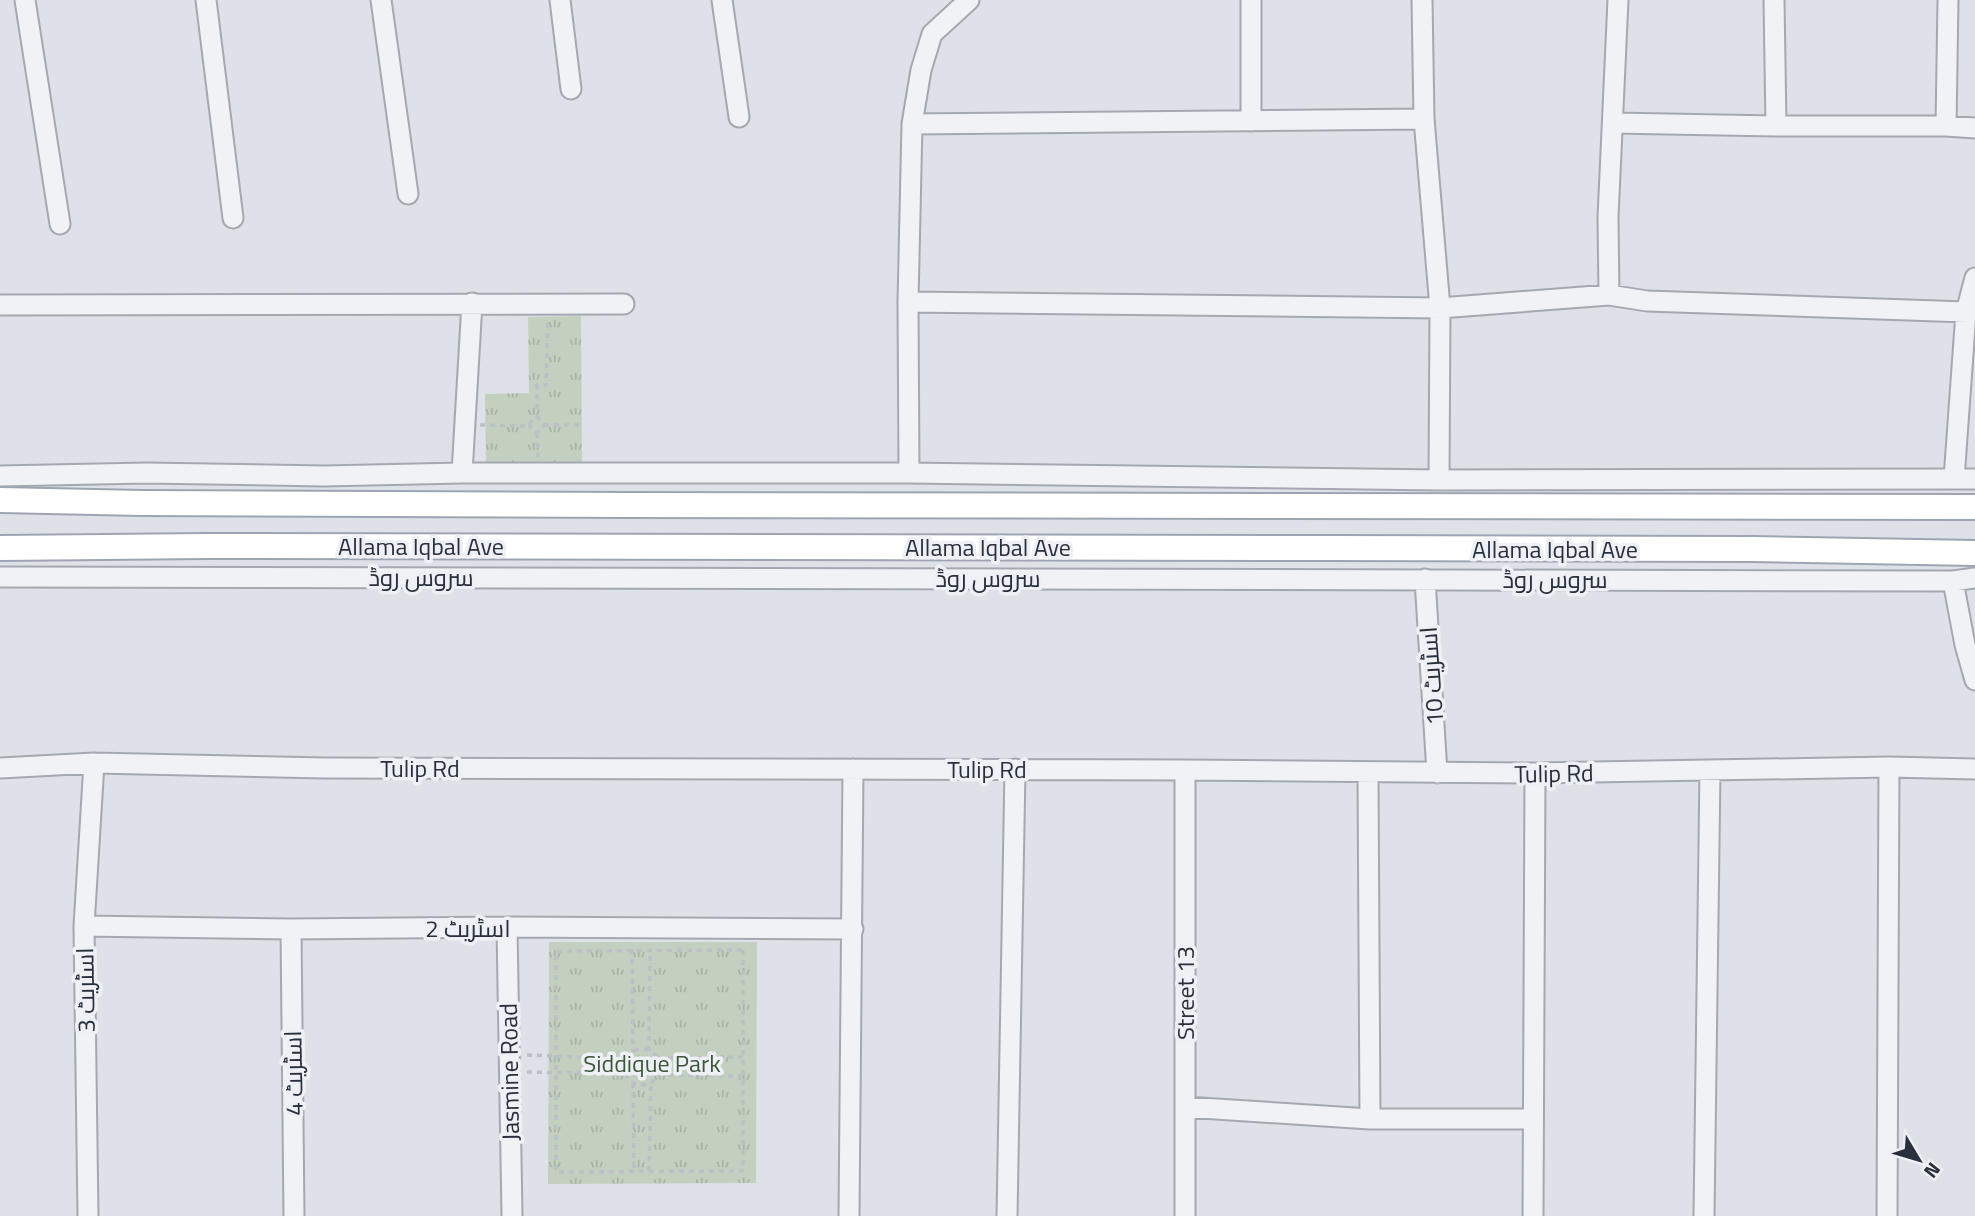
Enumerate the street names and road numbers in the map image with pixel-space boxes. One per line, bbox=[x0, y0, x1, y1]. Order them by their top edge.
street label: Allama Iqbal Ave bbox=[338, 528, 504, 564]
street label: Allama Iqbal Ave bbox=[905, 529, 1071, 565]
street label: Allama Iqbal Ave bbox=[1472, 531, 1638, 567]
street label: سروس روڈ bbox=[368, 559, 474, 595]
street label: سروس روڈ bbox=[935, 560, 1041, 596]
street label: سروس روڈ bbox=[1502, 561, 1608, 597]
street label: اسٹریٹ 10 bbox=[1410, 625, 1452, 727]
street label: Tulip Rd bbox=[380, 750, 460, 786]
street label: Tulip Rd bbox=[947, 751, 1027, 787]
street label: Tulip Rd bbox=[1514, 754, 1594, 792]
street label: اسٹریٹ 2 bbox=[425, 910, 511, 946]
street label: Street 13 bbox=[1167, 946, 1203, 1040]
street label: اسٹریٹ 3 bbox=[66, 947, 104, 1033]
street label: Jasmine Road bbox=[490, 1003, 528, 1141]
street label: اسٹریٹ 4 bbox=[274, 1030, 312, 1116]

